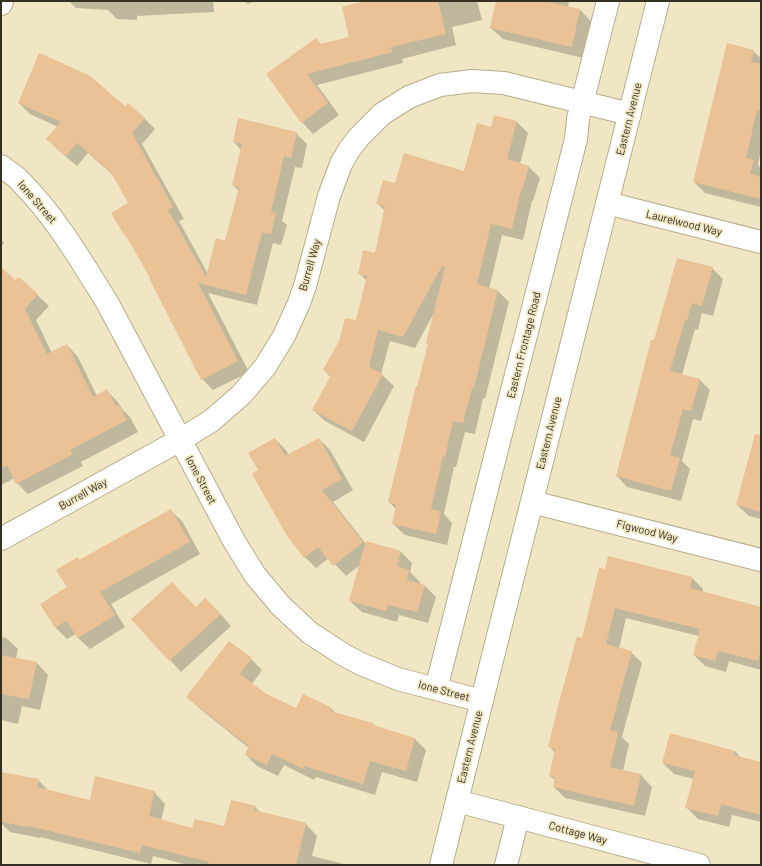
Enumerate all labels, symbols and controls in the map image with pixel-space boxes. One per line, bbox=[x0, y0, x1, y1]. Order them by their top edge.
street label: Eastern Avenue bbox=[614, 81, 644, 157]
street label: Ione Street bbox=[15, 178, 59, 226]
street label: Laurelwood Way bbox=[645, 207, 723, 239]
street label: Burrell Way bbox=[296, 237, 324, 293]
street label: Eastern Frontage Road bbox=[504, 290, 544, 400]
street label: Eastern Avenue bbox=[534, 395, 564, 471]
street label: Ione Street bbox=[183, 454, 219, 506]
street label: Burrell Way bbox=[56, 475, 110, 513]
street label: Figwood Way bbox=[615, 517, 679, 545]
street label: Ione Street bbox=[417, 678, 471, 704]
street label: Eastern Avenue bbox=[455, 709, 485, 785]
street label: Cottage Way bbox=[547, 819, 609, 847]

